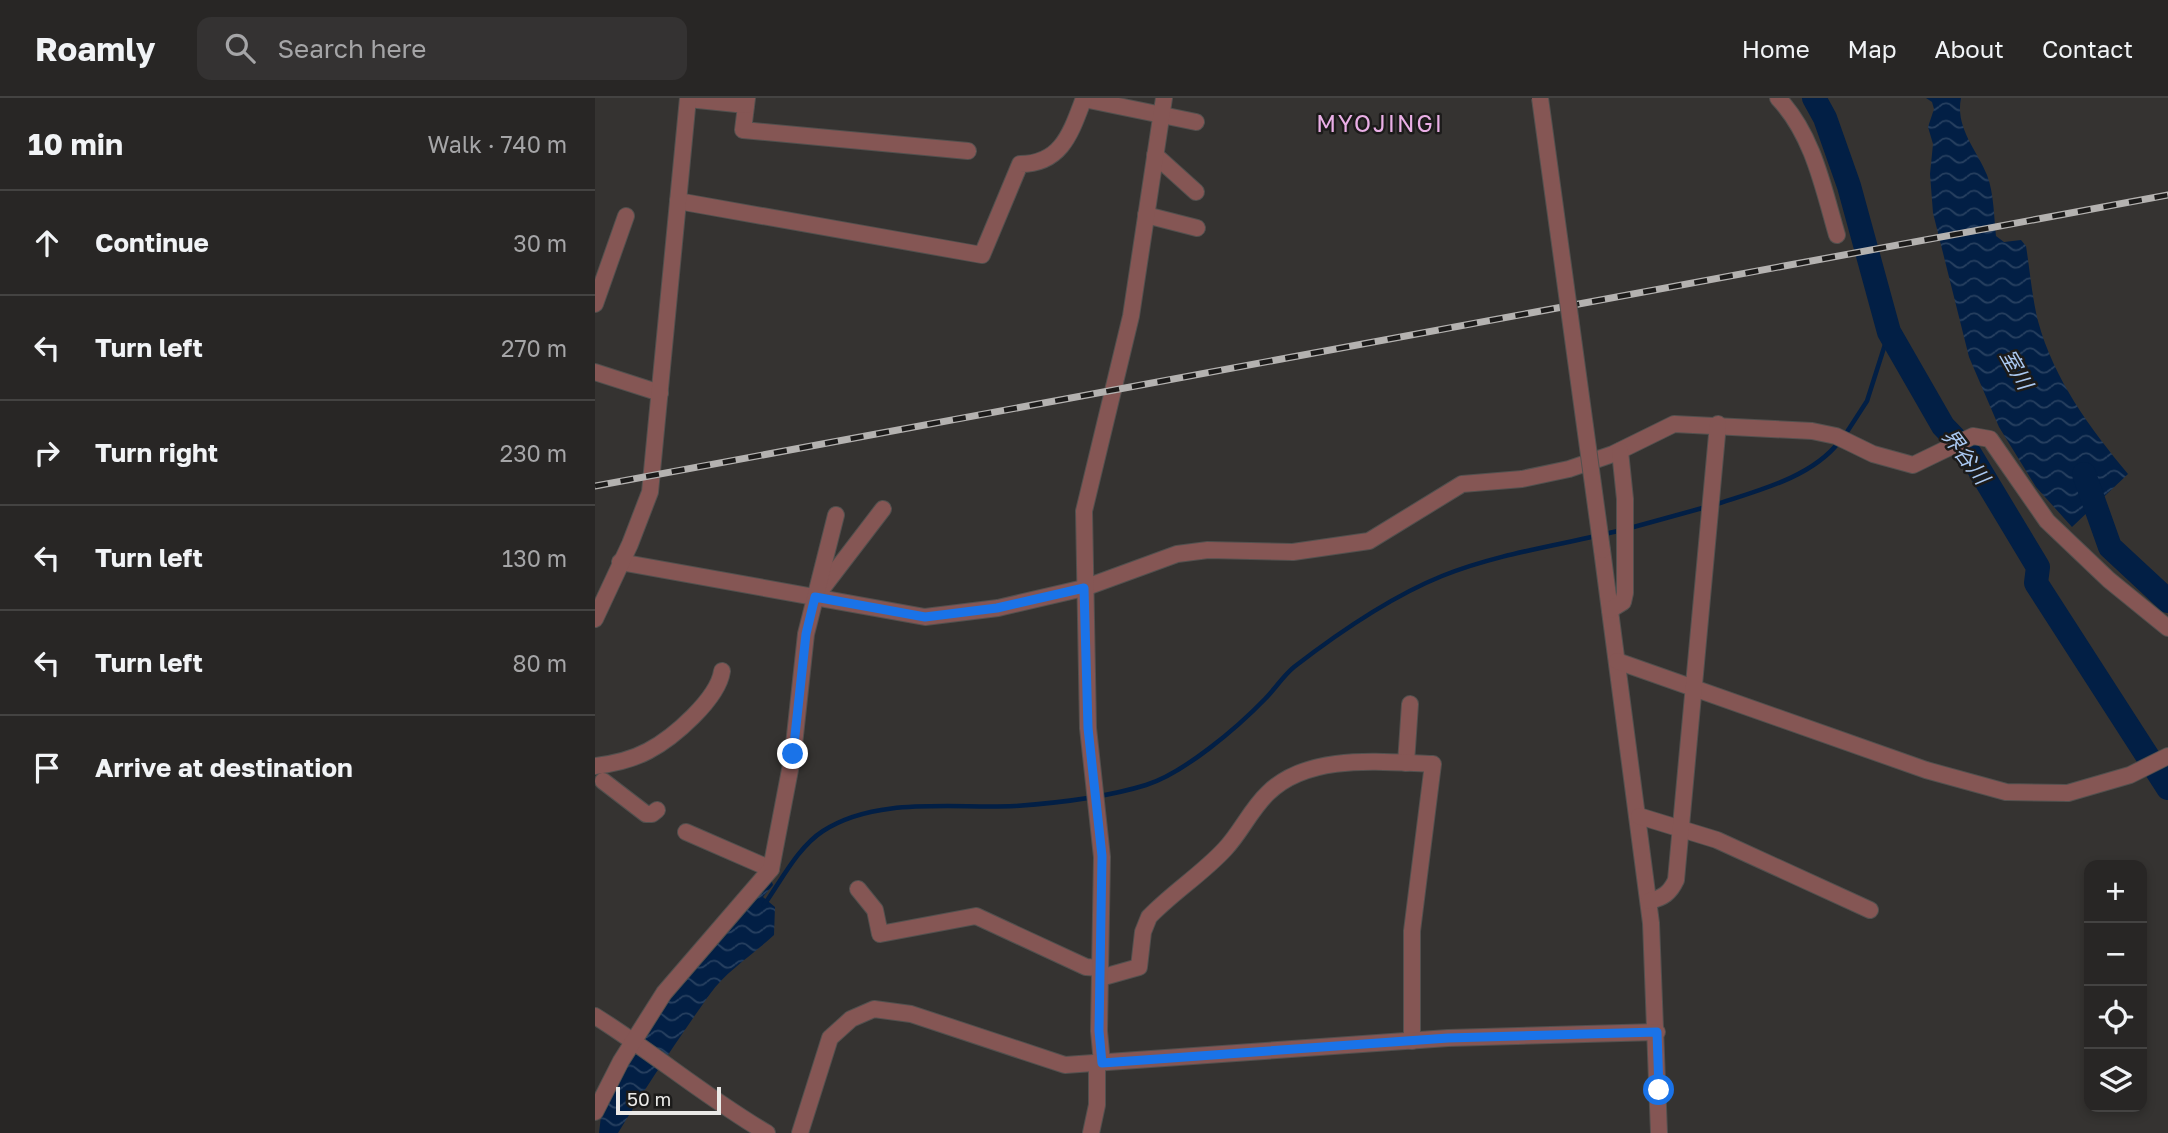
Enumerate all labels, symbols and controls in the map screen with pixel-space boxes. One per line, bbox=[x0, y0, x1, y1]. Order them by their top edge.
search box bbox=[197, 17, 687, 80]
text: Roamly bbox=[35, 29, 155, 68]
icon: search bbox=[221, 29, 259, 67]
text: Search here bbox=[277, 33, 426, 64]
text: Home bbox=[1742, 34, 1810, 63]
text: Map bbox=[1848, 34, 1897, 63]
text: About bbox=[1935, 34, 2004, 63]
text: Contact bbox=[2042, 34, 2133, 63]
district label: MYOJINGI bbox=[1316, 109, 1444, 137]
text: 10 min bbox=[28, 126, 123, 162]
text: Walk · 740 m bbox=[428, 130, 567, 158]
icon: ahead bbox=[28, 224, 66, 262]
text: Continue bbox=[95, 227, 209, 258]
text: 30 m bbox=[513, 229, 567, 257]
icon: left bbox=[28, 329, 66, 367]
text: Turn left bbox=[95, 332, 203, 363]
text: 270 m bbox=[501, 334, 567, 362]
water label: 室川 bbox=[1995, 344, 2040, 395]
water label: 界谷川 bbox=[1937, 423, 1997, 491]
icon: right bbox=[28, 434, 66, 472]
text: Turn right bbox=[95, 437, 218, 468]
text: 230 m bbox=[500, 439, 567, 467]
icon: left bbox=[28, 539, 66, 577]
text: Turn left bbox=[95, 542, 203, 573]
text: 130 m bbox=[502, 544, 567, 572]
icon: left bbox=[28, 644, 66, 682]
text: Turn left bbox=[95, 647, 203, 678]
text: 80 m bbox=[513, 649, 567, 677]
route end bbox=[777, 738, 808, 769]
icon: arrive bbox=[28, 749, 66, 787]
text: Arrive at destination bbox=[95, 752, 353, 783]
map controls bbox=[2084, 860, 2147, 1112]
button: + bbox=[2084, 860, 2147, 923]
button: − bbox=[2084, 923, 2147, 986]
button: locate bbox=[2084, 986, 2147, 1049]
button: layers bbox=[2084, 1049, 2147, 1112]
route start bbox=[1643, 1074, 1674, 1105]
scale bar bbox=[616, 1084, 721, 1116]
text: 50 m bbox=[627, 1087, 671, 1110]

